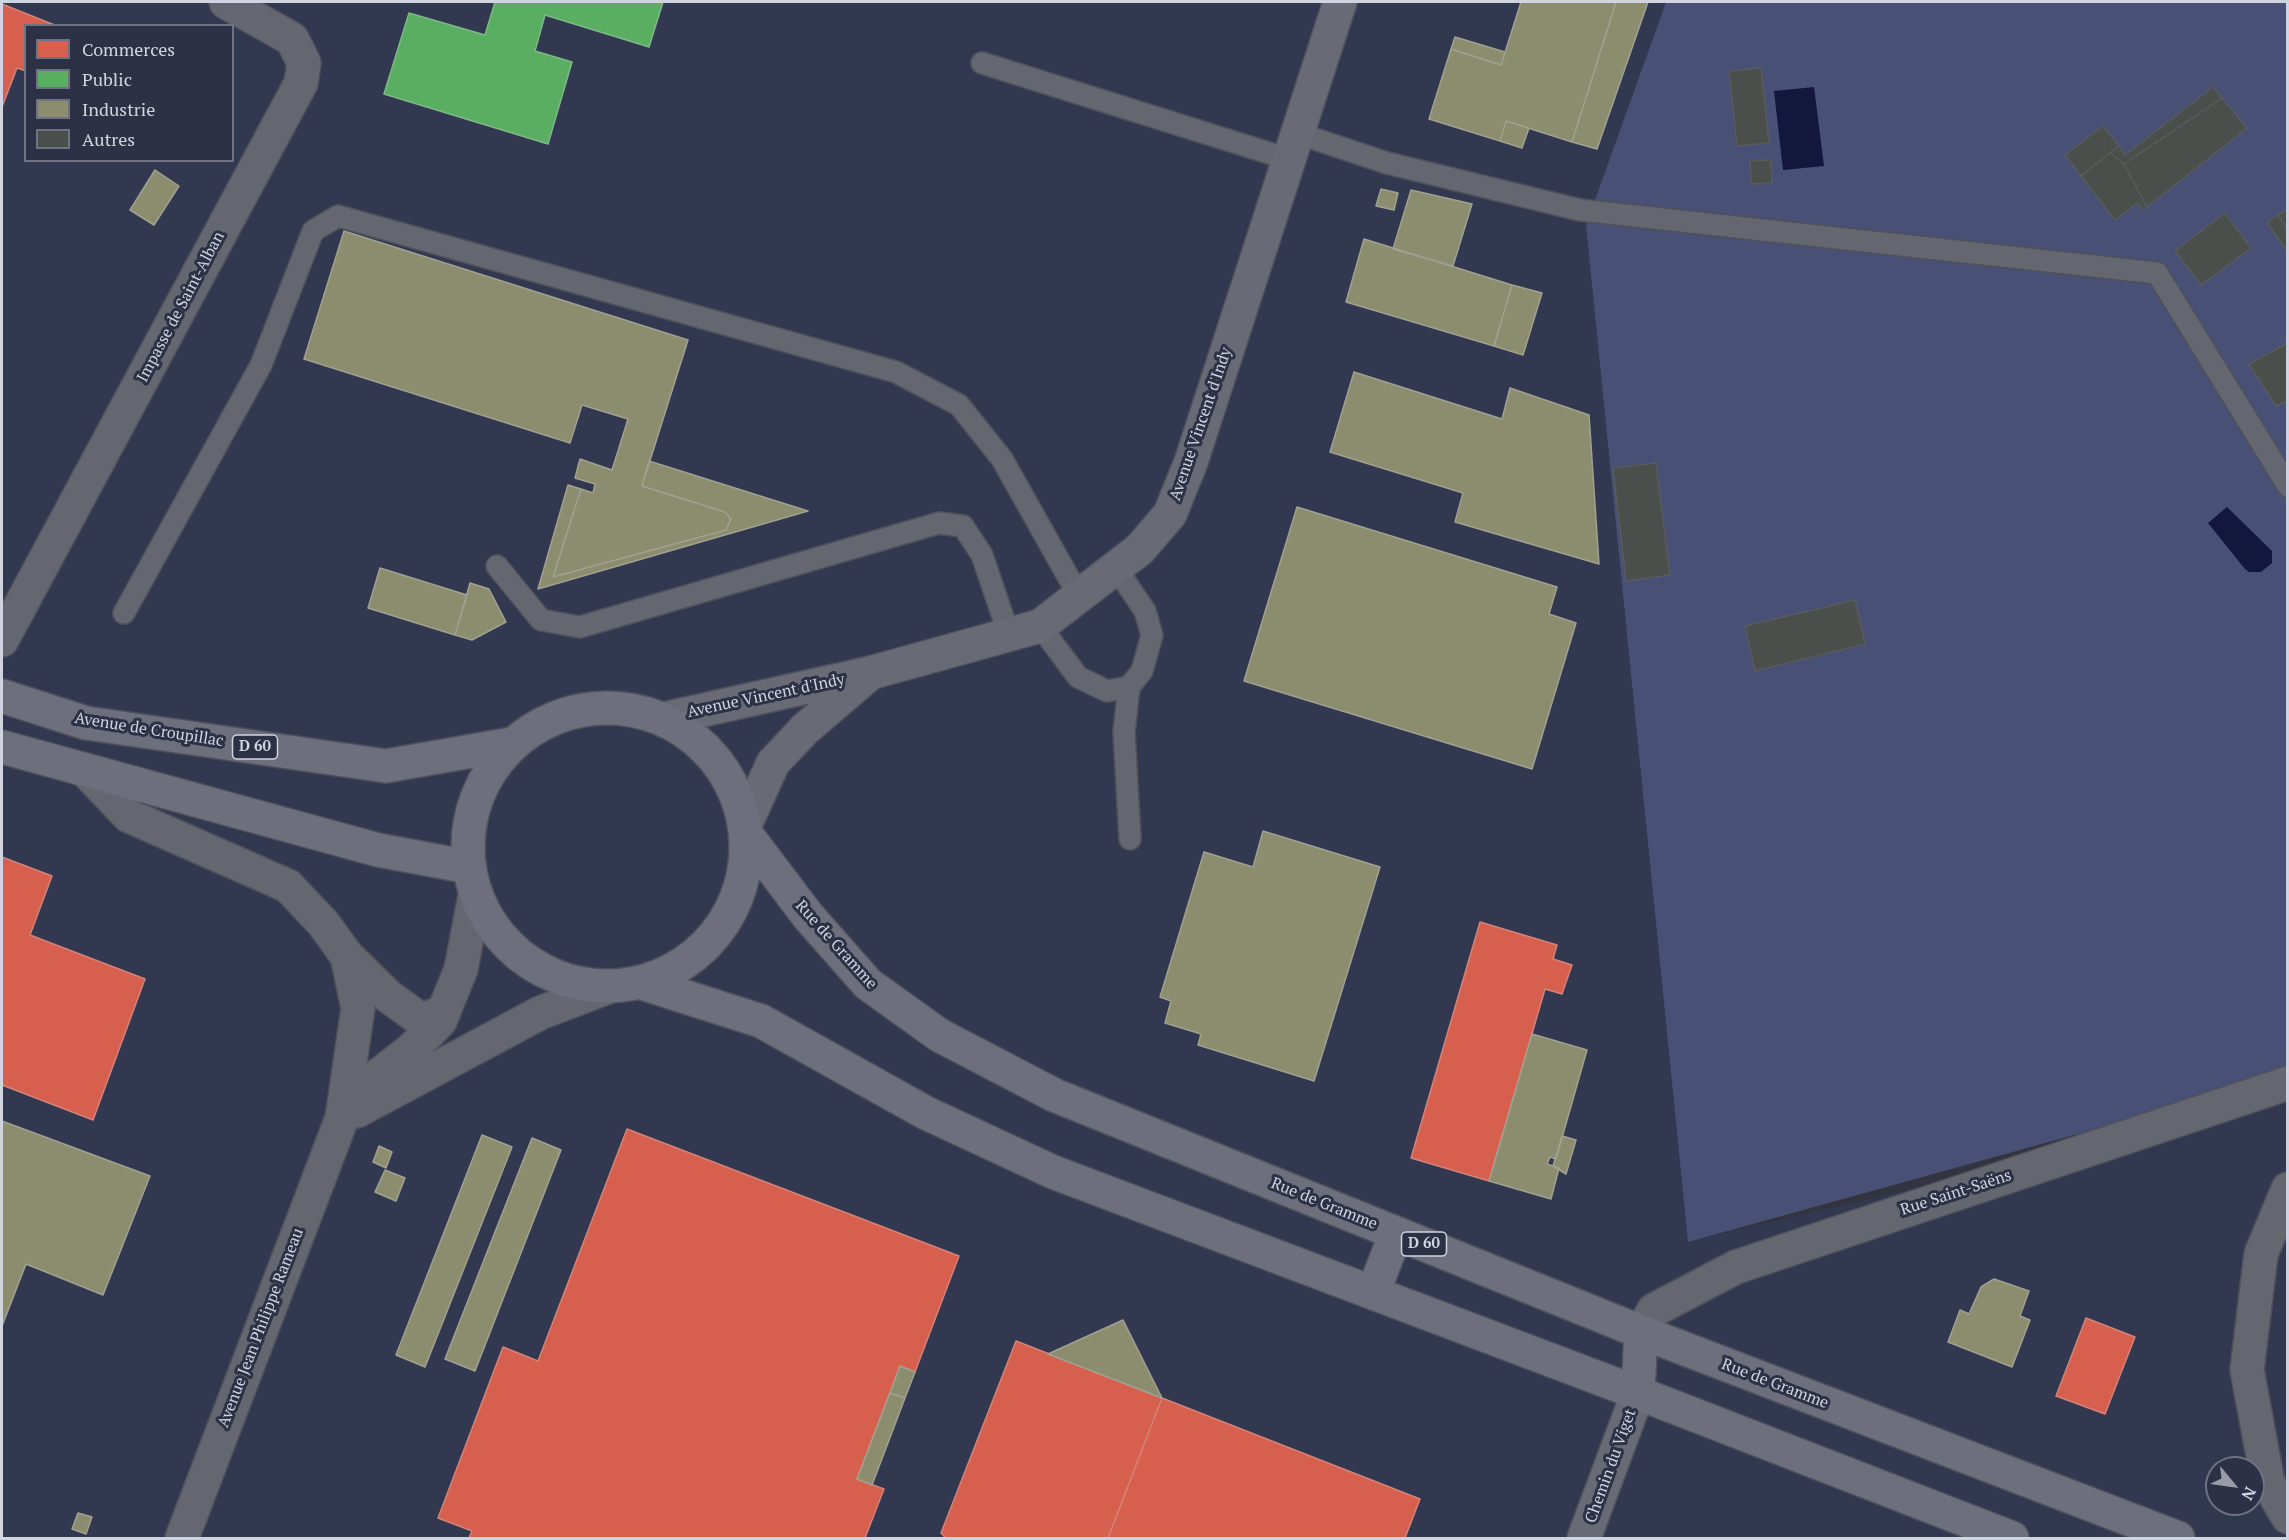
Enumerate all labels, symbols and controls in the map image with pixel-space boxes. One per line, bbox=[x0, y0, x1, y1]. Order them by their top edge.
legend bbox=[24, 24, 234, 162]
text: Commerces bbox=[82, 37, 175, 61]
text: Public bbox=[82, 67, 132, 91]
text: Industrie bbox=[82, 97, 155, 121]
text: Autres bbox=[82, 127, 135, 151]
street label: Impasse de Saint-Alban bbox=[133, 228, 229, 386]
street label: Avenue Vincent d'Indy bbox=[1166, 345, 1236, 503]
street label: Avenue Vincent d'Indy bbox=[685, 670, 847, 722]
street label: Avenue de Croupillac bbox=[73, 709, 225, 751]
road number: D 60 bbox=[232, 735, 278, 759]
street label: Rue de Gramme bbox=[791, 897, 881, 993]
street label: Rue Saint-Saëns bbox=[1898, 1166, 2014, 1220]
street label: Rue de Gramme bbox=[1268, 1174, 1380, 1234]
street label: Avenue Jean Philippe Rameau bbox=[214, 1226, 308, 1430]
road number: D 60 bbox=[1402, 1232, 1446, 1256]
street label: Rue de Gramme bbox=[1719, 1355, 1831, 1413]
street label: Chemin du Viget bbox=[1581, 1406, 1641, 1526]
north arrow bbox=[2205, 1456, 2265, 1516]
text: N bbox=[2236, 1483, 2262, 1504]

